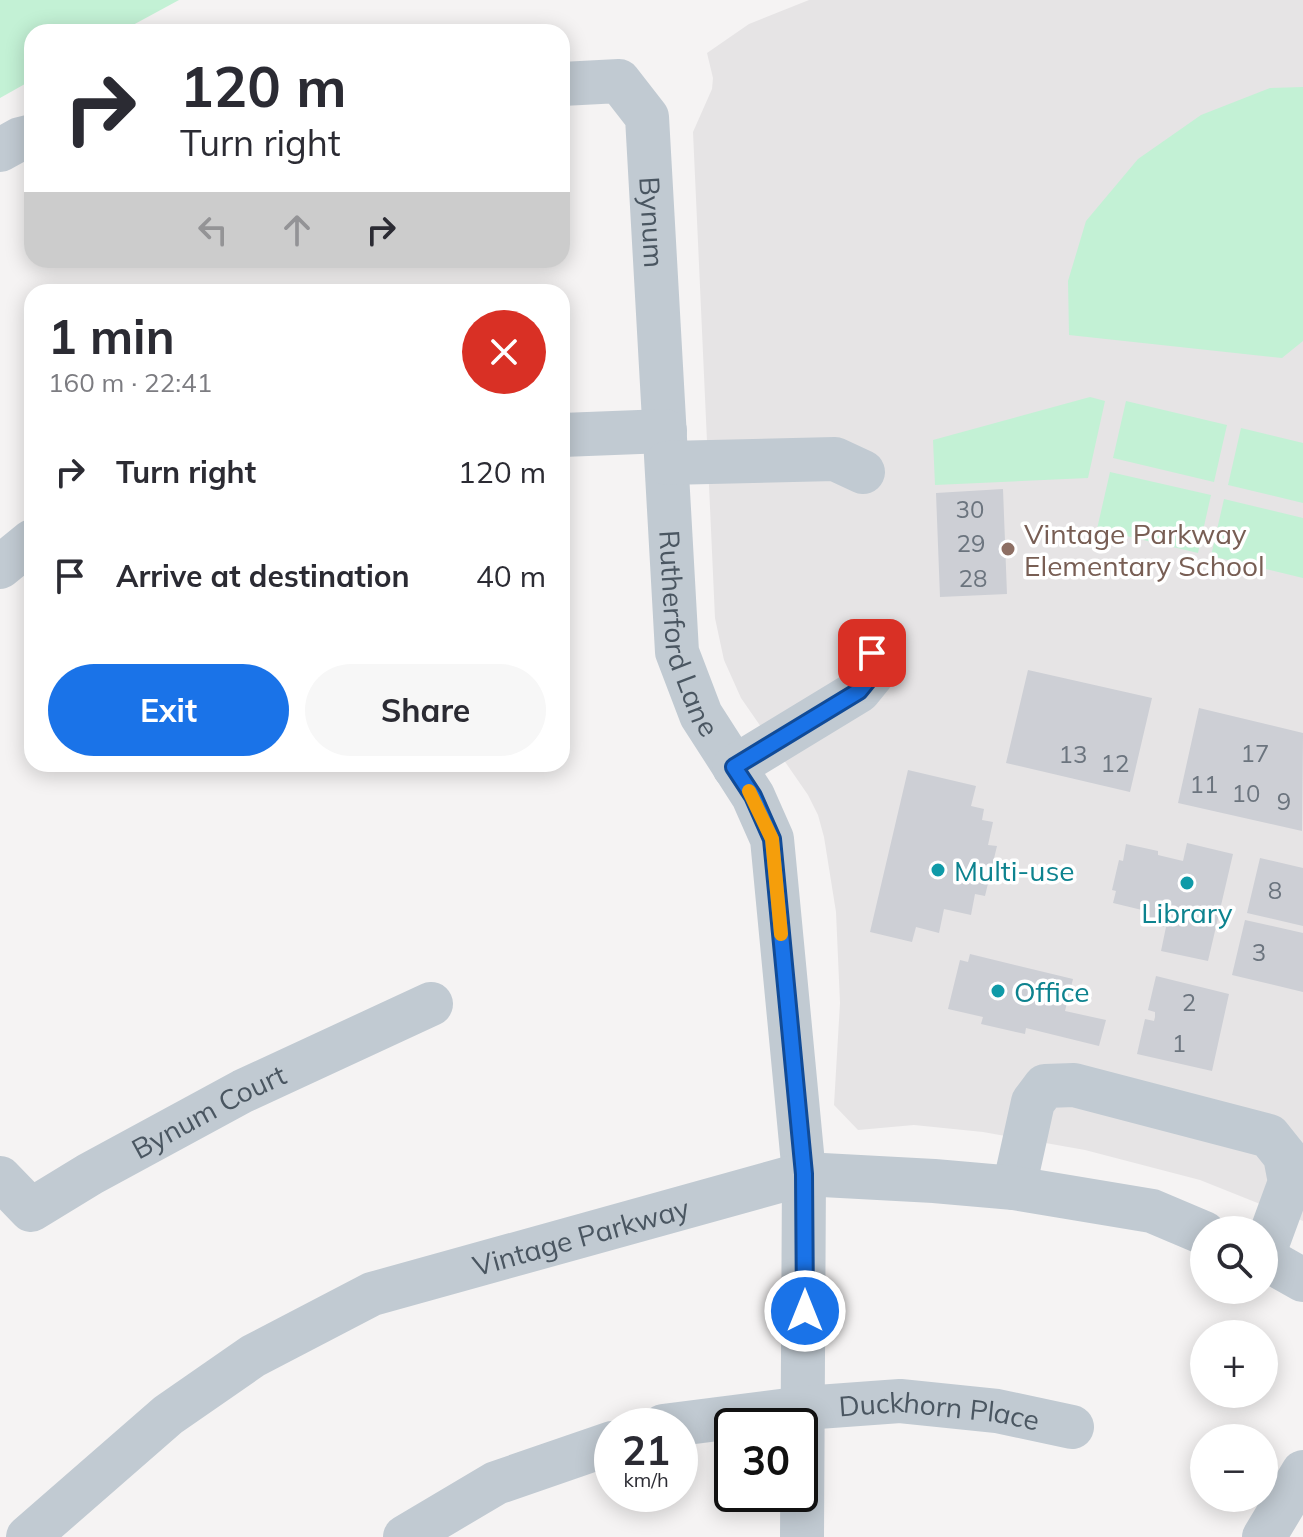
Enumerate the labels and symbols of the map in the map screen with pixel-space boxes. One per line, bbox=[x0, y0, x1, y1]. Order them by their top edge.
street label: Bynum bbox=[633, 176, 673, 269]
house number: 30 bbox=[956, 494, 984, 524]
place label: Vintage Parkway Elementary School bbox=[1024, 516, 1265, 583]
house number: 29 bbox=[957, 528, 985, 558]
street label: Rutherford Lane bbox=[653, 529, 727, 743]
marker: Vintage Parkway Elementary School bbox=[999, 540, 1017, 558]
house number: 28 bbox=[959, 563, 987, 593]
pin bbox=[838, 619, 906, 687]
house number: 17 bbox=[1241, 738, 1269, 768]
house number: 13 bbox=[1059, 739, 1087, 769]
house number: 12 bbox=[1101, 748, 1129, 778]
house number: 11 bbox=[1190, 769, 1218, 799]
house number: 10 bbox=[1232, 778, 1260, 808]
house number: 9 bbox=[1277, 786, 1291, 816]
place label: Multi-use bbox=[954, 853, 1075, 888]
marker: Multi-use bbox=[929, 861, 947, 879]
marker: Library bbox=[1178, 874, 1196, 892]
house number: 8 bbox=[1268, 875, 1282, 905]
place label: Library bbox=[1141, 895, 1233, 930]
house number: 3 bbox=[1252, 937, 1266, 967]
place label: Office bbox=[1014, 974, 1090, 1009]
marker: Office bbox=[989, 982, 1007, 1000]
house number: 2 bbox=[1182, 987, 1196, 1017]
house number: 1 bbox=[1172, 1028, 1186, 1058]
street label: Bynum Court bbox=[125, 1056, 291, 1166]
street label: Vintage Parkway bbox=[469, 1189, 693, 1283]
position arrow bbox=[763, 1269, 847, 1353]
street label: Duckhorn Place bbox=[837, 1383, 1043, 1437]
speed limit sign: 30 bbox=[714, 1408, 818, 1512]

